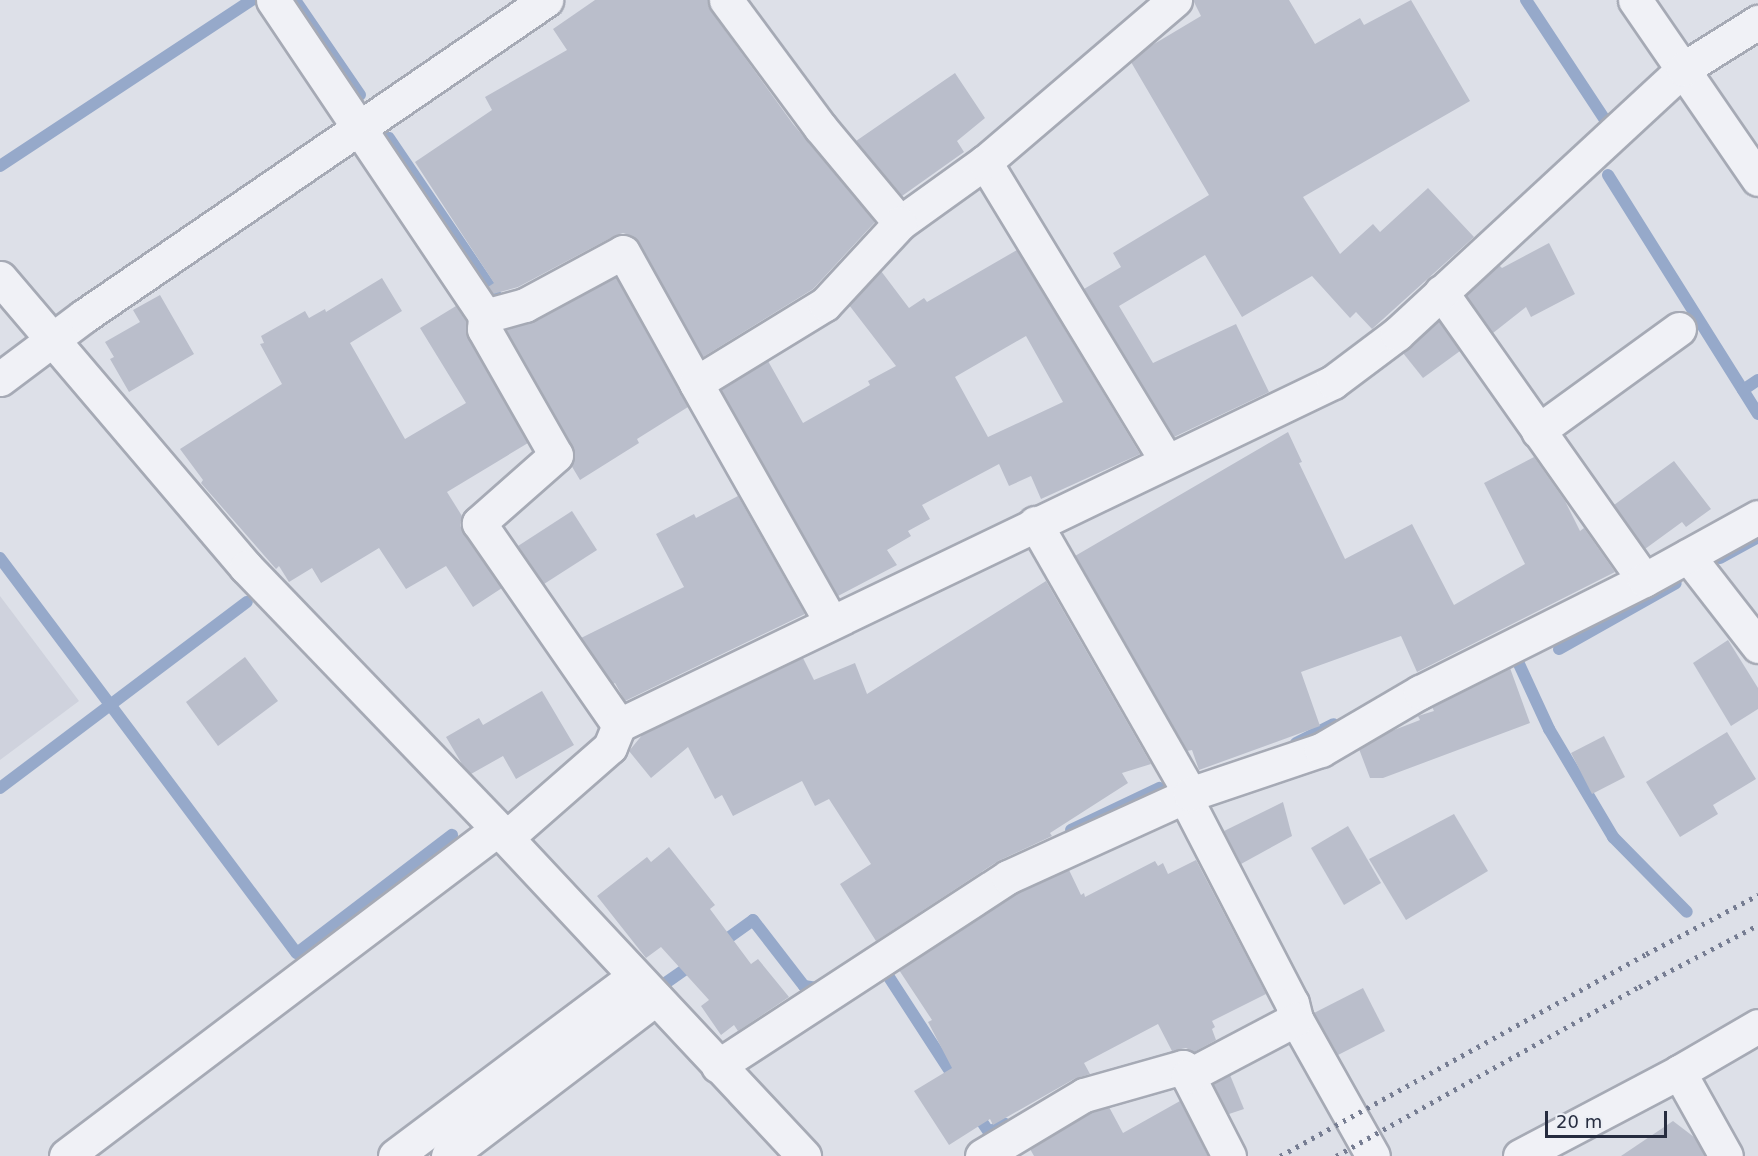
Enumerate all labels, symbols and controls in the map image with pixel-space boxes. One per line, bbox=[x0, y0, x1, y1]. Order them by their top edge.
scale bar bbox=[1548, 1099, 1670, 1137]
text: 20 m bbox=[1556, 1111, 1602, 1132]

